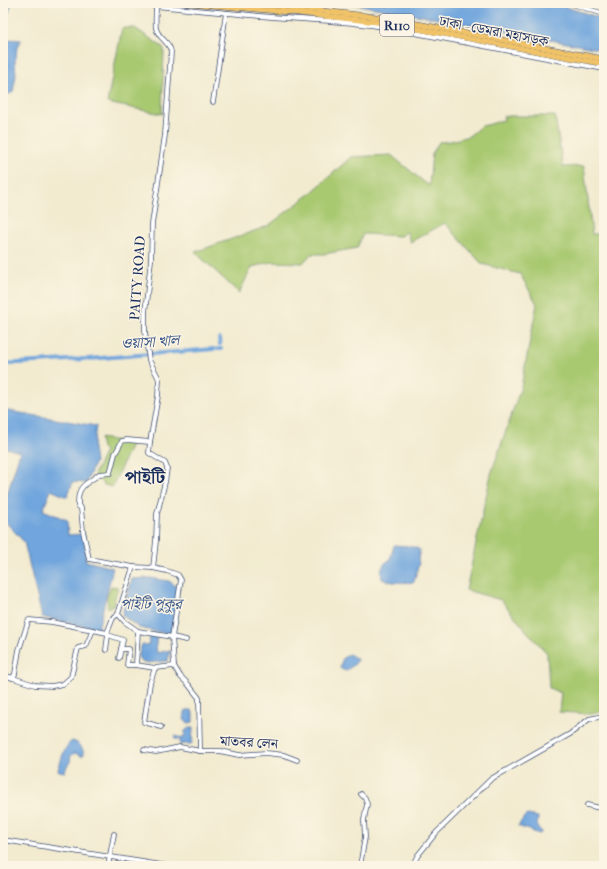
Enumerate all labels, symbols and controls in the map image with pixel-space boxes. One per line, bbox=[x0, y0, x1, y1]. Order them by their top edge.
street label: ঢাকা - ডেমরা মহাসড়ক bbox=[437, 12, 551, 51]
road number: R110 bbox=[380, 14, 414, 36]
street label: PAITY ROAD bbox=[126, 235, 149, 321]
water label: ওয়াসা খাল bbox=[120, 331, 182, 353]
district label: পাইটি bbox=[125, 466, 166, 488]
water label: পাইটি পুকুর bbox=[120, 595, 185, 614]
street label: মাতবর লেন bbox=[219, 732, 279, 753]

